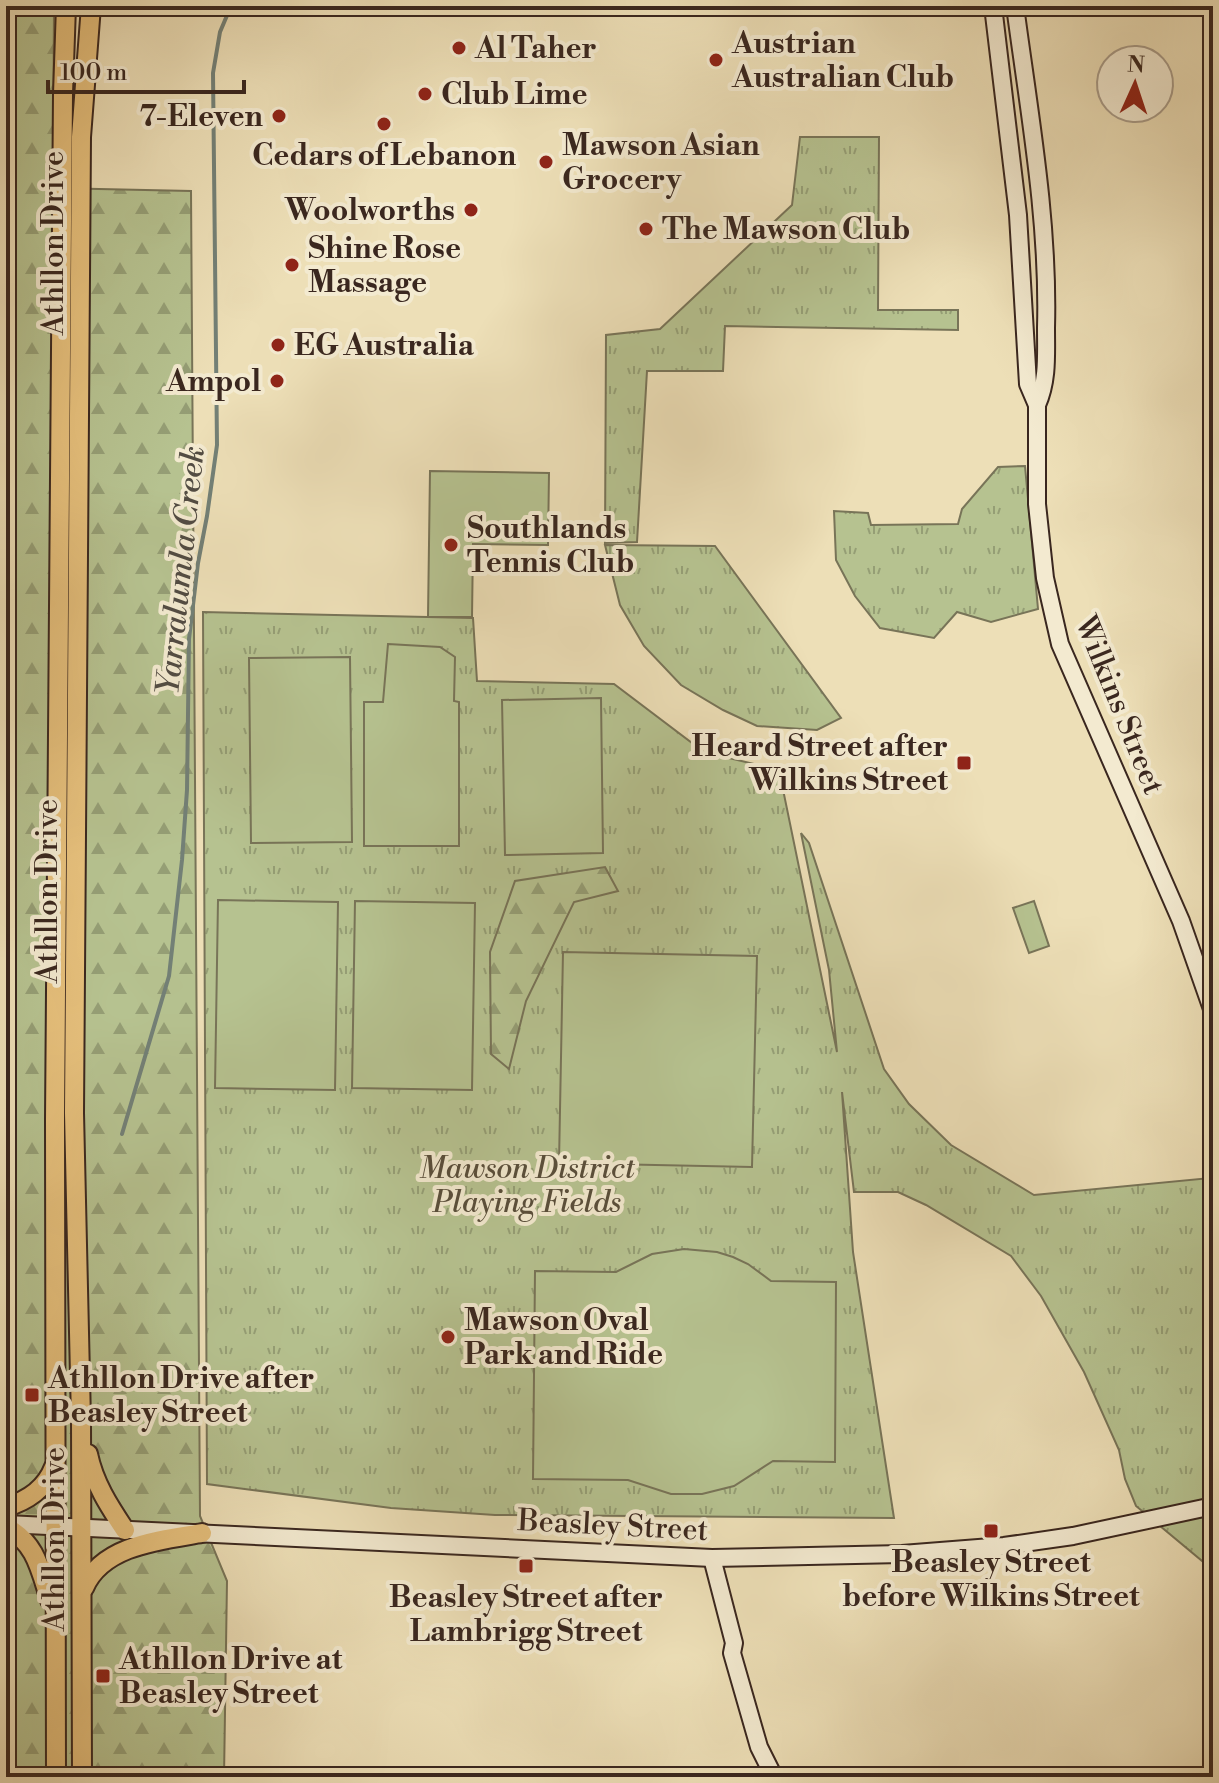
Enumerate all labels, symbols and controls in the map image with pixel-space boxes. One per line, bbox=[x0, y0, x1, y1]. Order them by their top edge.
place label: Austrian Australian Club bbox=[731, 25, 954, 97]
place label: Al Taher bbox=[474, 30, 597, 68]
marker: Al Taher bbox=[450, 39, 468, 57]
scale bar bbox=[48, 44, 244, 94]
north arrow bbox=[1095, 44, 1175, 124]
marker: Austrian Australian Club bbox=[707, 51, 725, 69]
text: N bbox=[1127, 52, 1146, 79]
text: 100 m bbox=[60, 58, 127, 88]
place label: Club Lime bbox=[441, 76, 588, 114]
marker: Club Lime bbox=[416, 85, 434, 103]
place label: 7-Eleven bbox=[139, 98, 264, 136]
marker: 7-Eleven bbox=[270, 107, 288, 125]
marker: Cedars of Lebanon bbox=[375, 115, 393, 133]
place label: Mawson Asian Grocery bbox=[562, 127, 760, 199]
place label: Cedars of Lebanon bbox=[252, 137, 517, 175]
street label: Athllon Drive bbox=[35, 151, 73, 336]
marker: Mawson Asian Grocery bbox=[537, 153, 555, 171]
place label: Woolworths bbox=[284, 192, 455, 230]
marker: Woolworths bbox=[462, 201, 480, 219]
place label: The Mawson Club bbox=[662, 211, 910, 249]
marker: The Mawson Club bbox=[637, 220, 655, 238]
place label: Shine Rose Massage bbox=[308, 230, 461, 302]
marker: Shine Rose Massage bbox=[283, 256, 301, 274]
place label: EG Australia bbox=[294, 327, 475, 365]
marker: EG Australia bbox=[269, 336, 287, 354]
place label: Ampol bbox=[165, 363, 261, 401]
marker: Ampol bbox=[268, 372, 286, 390]
water label: Yarralumla Creek bbox=[148, 444, 214, 696]
place label: Southlands Tennis Club bbox=[467, 510, 634, 582]
marker: Southlands Tennis Club bbox=[442, 536, 460, 554]
street label: Wilkins Street bbox=[1066, 610, 1172, 801]
place label: Heard Street after Wilkins Street bbox=[692, 728, 948, 800]
marker: Heard Street after Wilkins Street bbox=[955, 754, 973, 772]
street label: Athllon Drive bbox=[29, 799, 67, 984]
park label: Mawson District Playing Fields bbox=[419, 1150, 636, 1222]
place label: Mawson Oval Park and Ride bbox=[464, 1302, 663, 1374]
marker: Mawson Oval Park and Ride bbox=[439, 1328, 457, 1346]
place label: Athllon Drive after Beasley Street bbox=[47, 1360, 314, 1432]
marker: Athllon Drive after Beasley Street bbox=[23, 1386, 41, 1404]
street label: Athllon Drive bbox=[36, 1447, 74, 1632]
street label: Beasley Street bbox=[516, 1502, 710, 1550]
marker: Beasley Street before Wilkins Street bbox=[982, 1522, 1000, 1540]
place label: Beasley Street before Wilkins Street bbox=[842, 1544, 1140, 1616]
marker: Beasley Street after Lambrigg Street bbox=[517, 1557, 535, 1575]
place label: Beasley Street after Lambrigg Street bbox=[389, 1579, 663, 1651]
place label: Athllon Drive at Beasley Street bbox=[118, 1641, 343, 1713]
marker: Athllon Drive at Beasley Street bbox=[94, 1667, 112, 1685]

